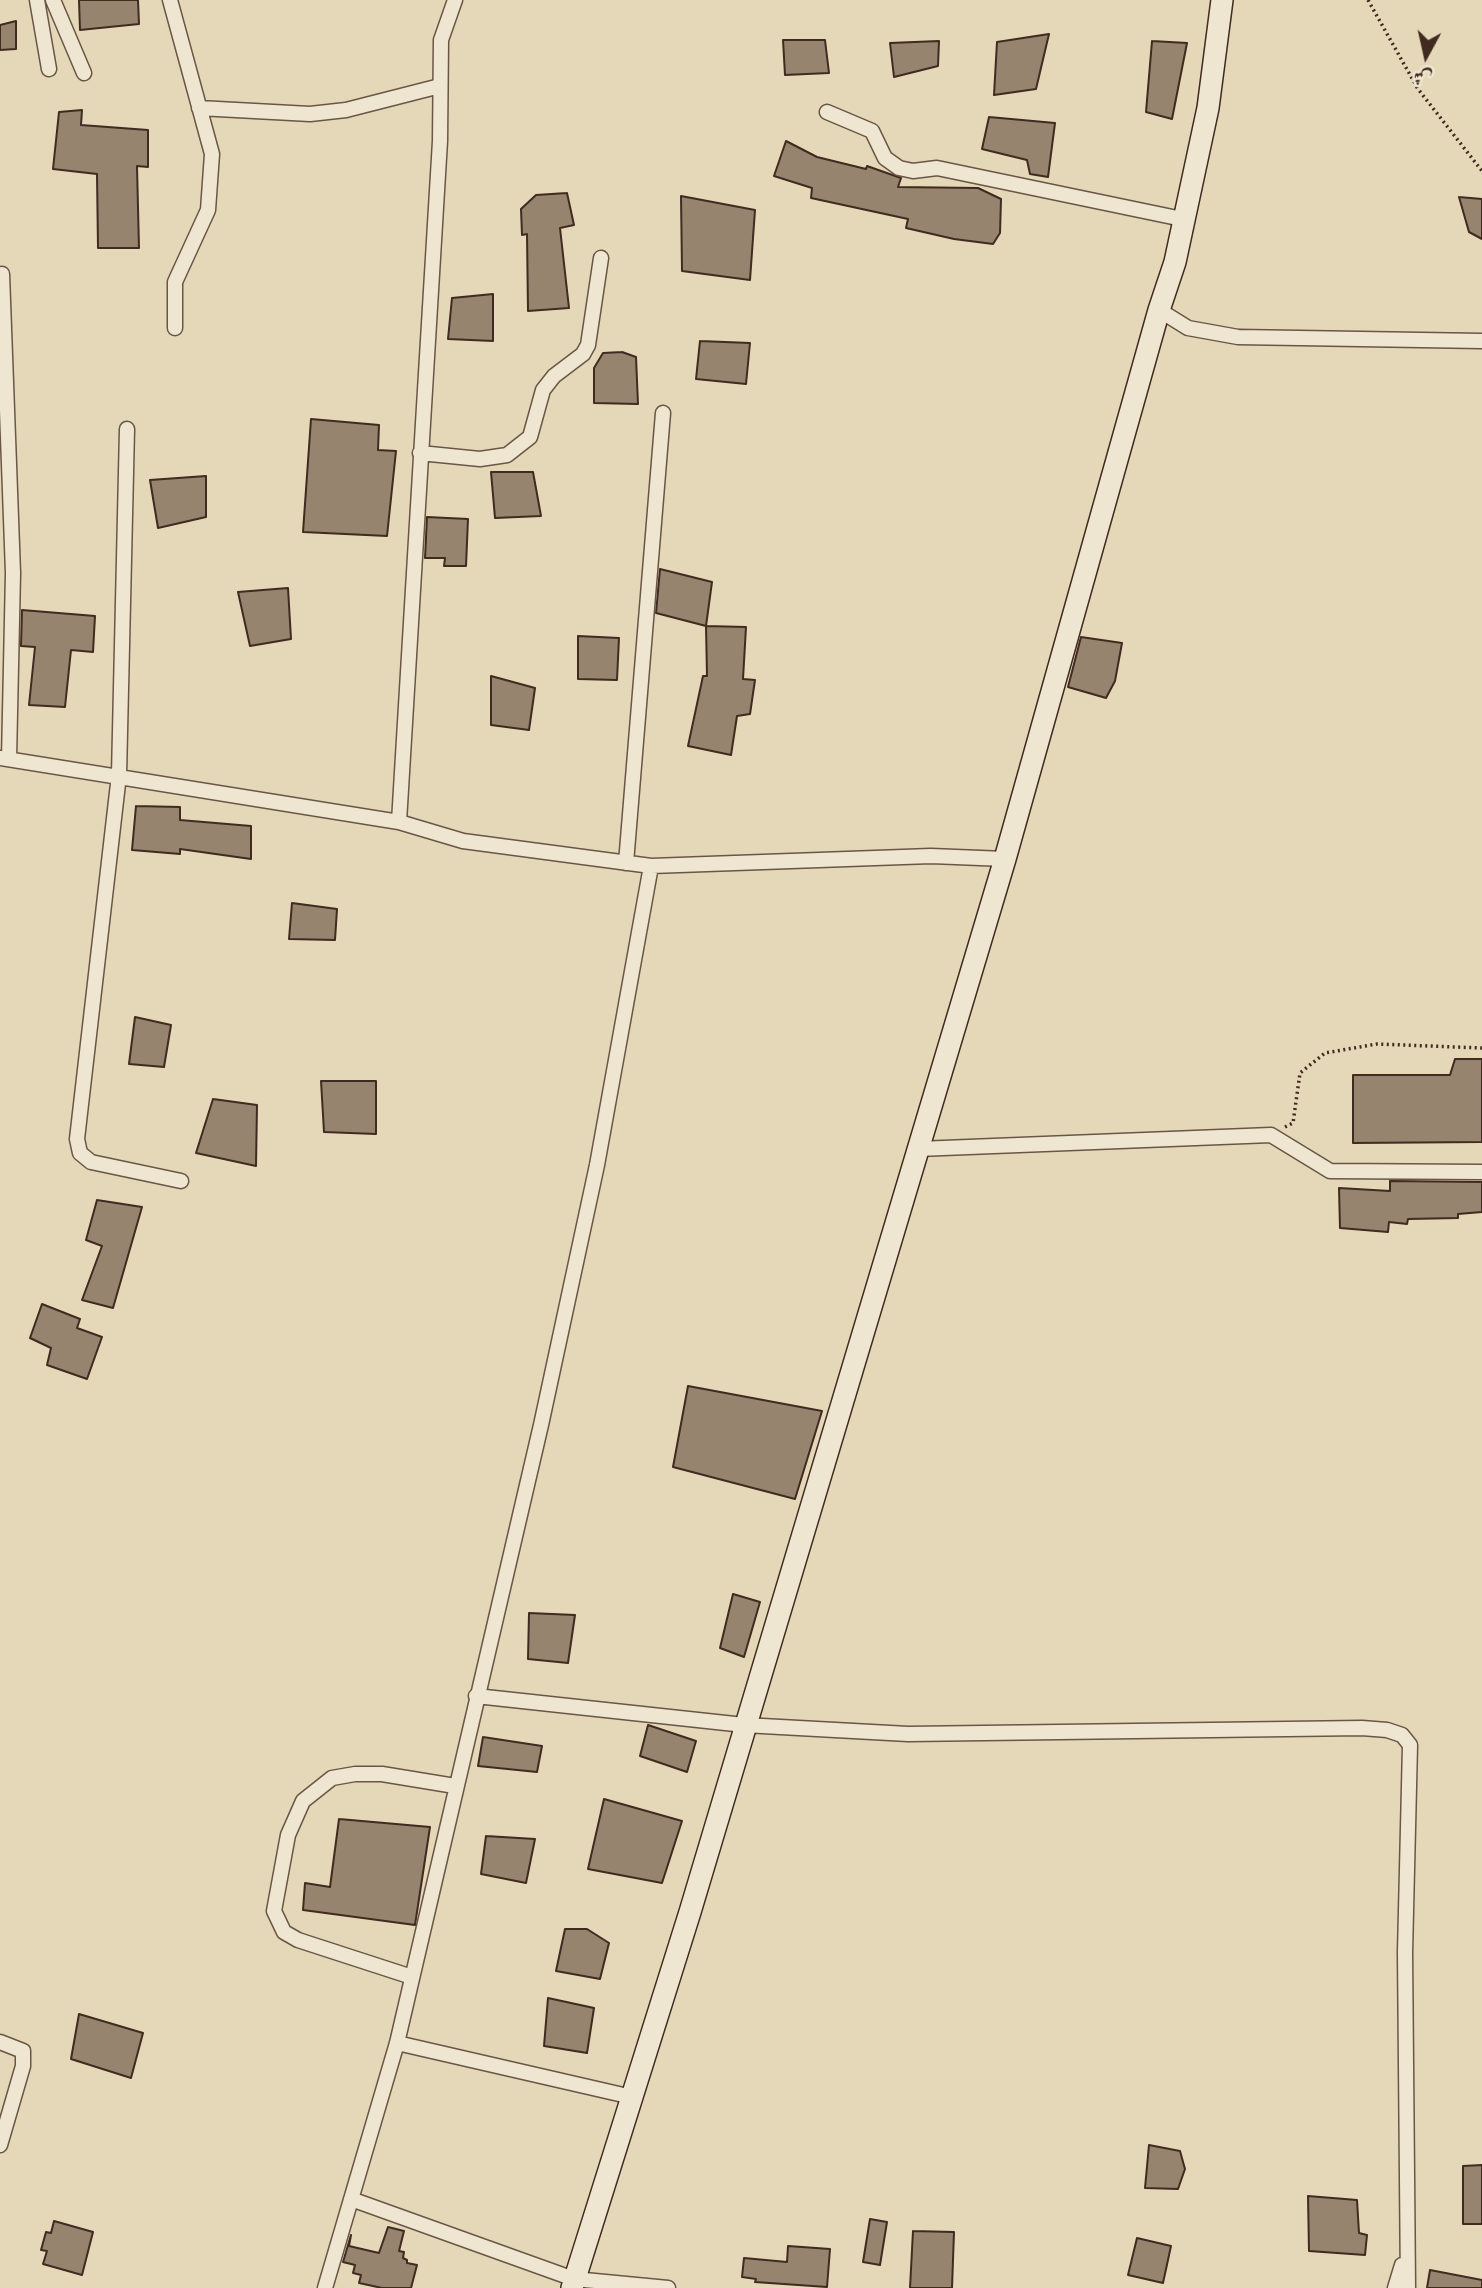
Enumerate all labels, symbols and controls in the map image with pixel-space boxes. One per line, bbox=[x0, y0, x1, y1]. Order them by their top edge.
north arrow bbox=[1391, 21, 1461, 91]
text: ش bbox=[1412, 65, 1434, 90]

